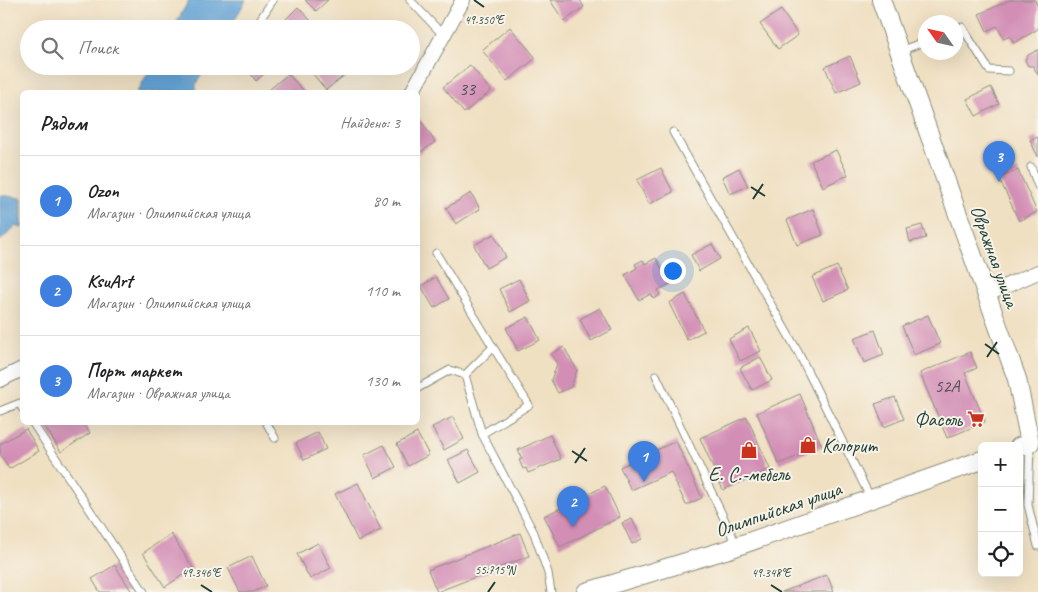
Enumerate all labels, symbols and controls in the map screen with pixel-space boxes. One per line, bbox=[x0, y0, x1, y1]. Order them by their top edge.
text: 49.350°E bbox=[464, 12, 505, 28]
north arrow bbox=[918, 15, 963, 60]
search box bbox=[20, 20, 420, 75]
icon: search bbox=[38, 34, 66, 62]
text: Поиск bbox=[78, 36, 118, 60]
house number: 33 bbox=[459, 78, 477, 100]
text: Рядом bbox=[40, 110, 87, 136]
text: Найдено: 3 bbox=[340, 113, 400, 133]
pin: 3 bbox=[983, 141, 1015, 182]
text: Ozon bbox=[87, 179, 119, 203]
text: 1 bbox=[52, 191, 60, 211]
text: 80 m bbox=[373, 191, 400, 211]
street label: Овражная улица bbox=[965, 202, 1025, 312]
text: Магазин · Олимпийская улица bbox=[87, 203, 250, 223]
your location bbox=[660, 258, 686, 284]
text: KsuArt bbox=[87, 269, 132, 293]
text: 2 bbox=[52, 281, 60, 301]
text: 110 m bbox=[366, 281, 400, 301]
text: Магазин · Олимпийская улица bbox=[87, 293, 250, 313]
text: Порт маркет bbox=[87, 359, 182, 383]
text: 3 bbox=[52, 371, 60, 391]
text: 130 m bbox=[366, 371, 400, 391]
house number: 52А bbox=[934, 375, 961, 397]
text: Магазин · Овражная улица bbox=[87, 383, 230, 403]
place label: Фасоль bbox=[914, 407, 964, 432]
supermarket icon: Фасоль bbox=[966, 409, 986, 429]
place label: Колорит bbox=[822, 433, 878, 458]
shop icon: Колорит bbox=[798, 435, 818, 455]
shop icon: Е. С.-мебель bbox=[739, 440, 759, 460]
pin: 1 bbox=[628, 441, 660, 482]
map controls bbox=[978, 442, 1023, 577]
button: + bbox=[978, 442, 1023, 487]
place label: Е. С.-мебель bbox=[708, 462, 791, 487]
street label: Олимпийская улица bbox=[712, 476, 846, 543]
pin: 2 bbox=[557, 486, 589, 527]
button: − bbox=[978, 487, 1023, 532]
button: locate bbox=[978, 532, 1023, 577]
text: 55.715°N bbox=[475, 562, 517, 578]
text: 49.346°E bbox=[181, 565, 222, 581]
text: 49.348°E bbox=[751, 565, 792, 581]

